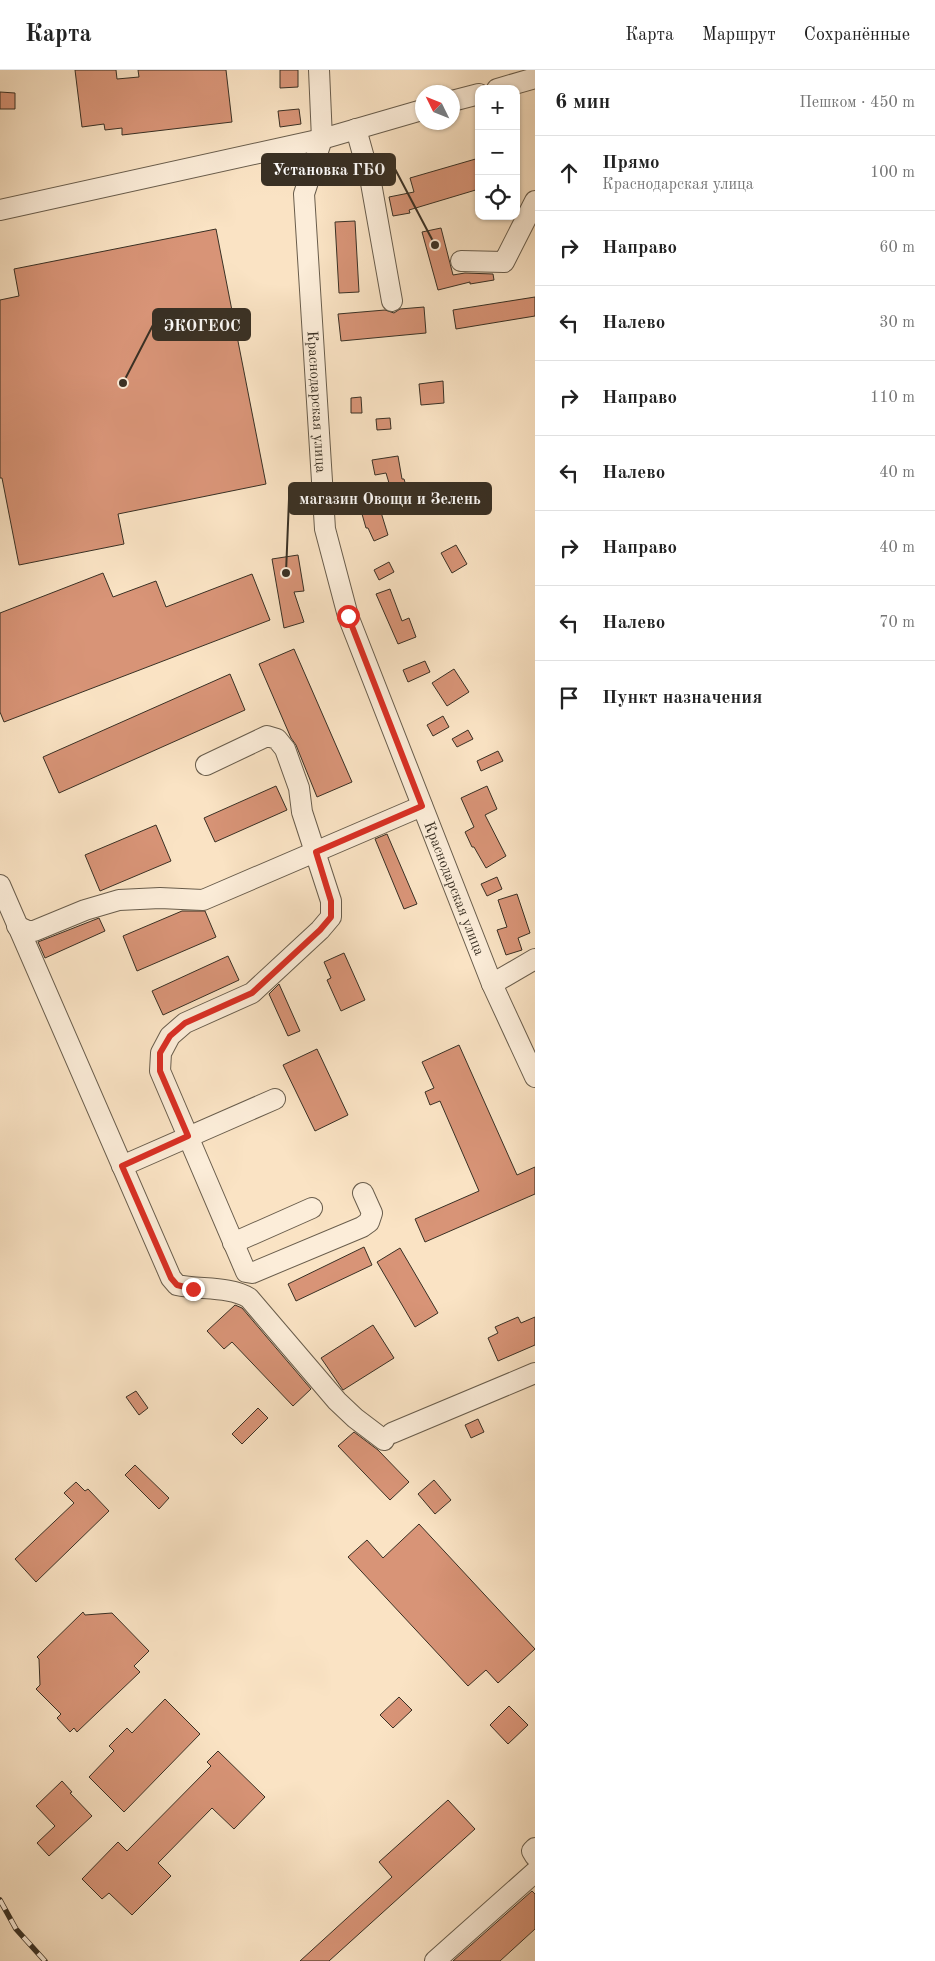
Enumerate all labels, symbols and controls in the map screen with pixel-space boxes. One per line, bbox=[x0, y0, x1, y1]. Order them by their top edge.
text: Карта bbox=[25, 23, 92, 47]
text: Карта bbox=[625, 26, 674, 44]
text: Маршрут bbox=[702, 26, 776, 44]
text: Сохранённые bbox=[804, 26, 910, 44]
north arrow bbox=[415, 85, 460, 130]
map controls bbox=[475, 85, 520, 220]
button: + bbox=[475, 85, 520, 130]
text: 6 мин bbox=[555, 92, 610, 113]
text: Пешком · 450 m bbox=[799, 95, 915, 111]
button: − bbox=[475, 130, 520, 175]
callout: Установка ГБО bbox=[262, 154, 395, 185]
text: Прямо bbox=[602, 154, 660, 173]
icon: ahead bbox=[555, 159, 583, 187]
text: Установка ГБО bbox=[273, 163, 385, 179]
text: 100 m bbox=[870, 165, 915, 181]
button: locate bbox=[475, 175, 520, 220]
text: Краснодарская улица bbox=[602, 177, 754, 193]
icon: right bbox=[555, 234, 583, 262]
text: Направо bbox=[602, 239, 677, 258]
text: 60 m bbox=[879, 240, 915, 256]
callout: ЭКОГЕОС bbox=[153, 309, 250, 340]
icon: left bbox=[555, 309, 583, 337]
text: Налево bbox=[602, 314, 665, 333]
text: 30 m bbox=[879, 315, 915, 331]
text: ЭКОГЕОС bbox=[163, 319, 241, 335]
street label: Краснодарская улица bbox=[304, 330, 327, 474]
icon: right bbox=[555, 384, 583, 412]
text: Направо bbox=[602, 389, 677, 408]
text: 110 m bbox=[870, 390, 915, 406]
icon: left bbox=[555, 459, 583, 487]
text: Налево bbox=[602, 464, 665, 483]
text: 40 m bbox=[879, 465, 915, 481]
callout: магазин Овощи и Зелень bbox=[289, 483, 491, 514]
text: магазин Овощи и Зелень bbox=[299, 492, 481, 508]
icon: right bbox=[555, 534, 583, 562]
text: Направо bbox=[602, 539, 677, 558]
text: 40 m bbox=[879, 540, 915, 556]
route start bbox=[337, 605, 360, 628]
icon: left bbox=[555, 609, 583, 637]
text: Налево bbox=[602, 614, 665, 633]
text: 70 m bbox=[879, 615, 915, 631]
icon: arrive bbox=[555, 684, 583, 712]
text: Пункт назначения bbox=[602, 689, 762, 708]
street label: Краснодарская улица bbox=[420, 820, 486, 958]
route end bbox=[182, 1278, 205, 1301]

